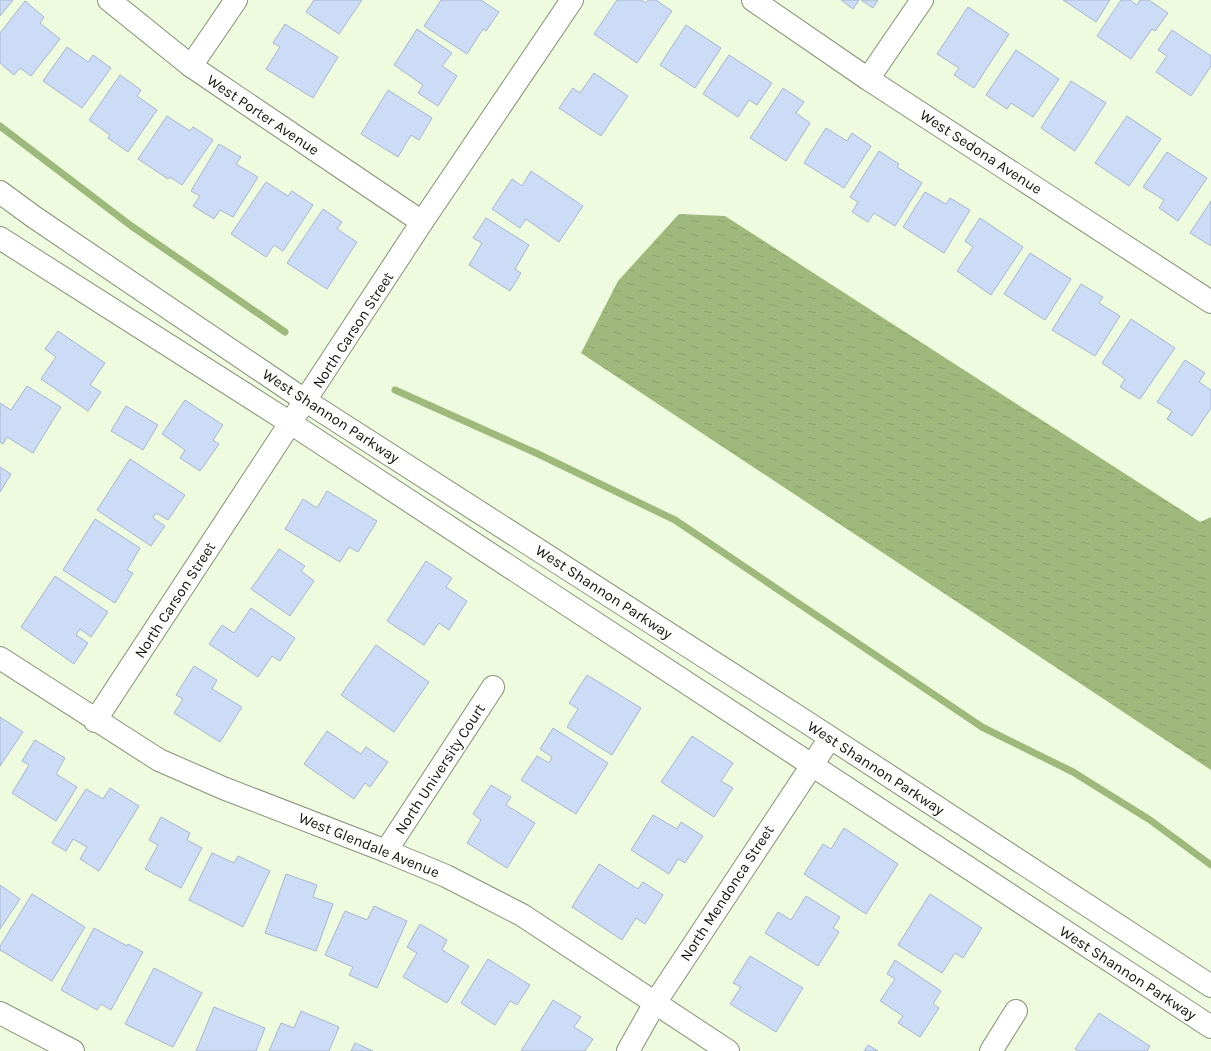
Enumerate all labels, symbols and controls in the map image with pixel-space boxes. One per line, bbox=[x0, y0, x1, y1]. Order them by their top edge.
street label: West Porter Avenue bbox=[204, 71, 322, 159]
street label: West Sedona Avenue bbox=[917, 106, 1045, 198]
street label: North Carson Street bbox=[309, 268, 397, 391]
street label: West Shannon Parkway bbox=[259, 365, 403, 467]
street label: North Carson Street bbox=[131, 538, 219, 661]
street label: West Shannon Parkway bbox=[532, 541, 676, 643]
street label: North University Court bbox=[391, 700, 489, 838]
street label: West Shannon Parkway bbox=[804, 717, 948, 819]
street label: West Glendale Avenue bbox=[296, 809, 442, 881]
street label: North Mendonca Street bbox=[676, 821, 778, 964]
street label: West Shannon Parkway bbox=[1056, 922, 1200, 1024]

